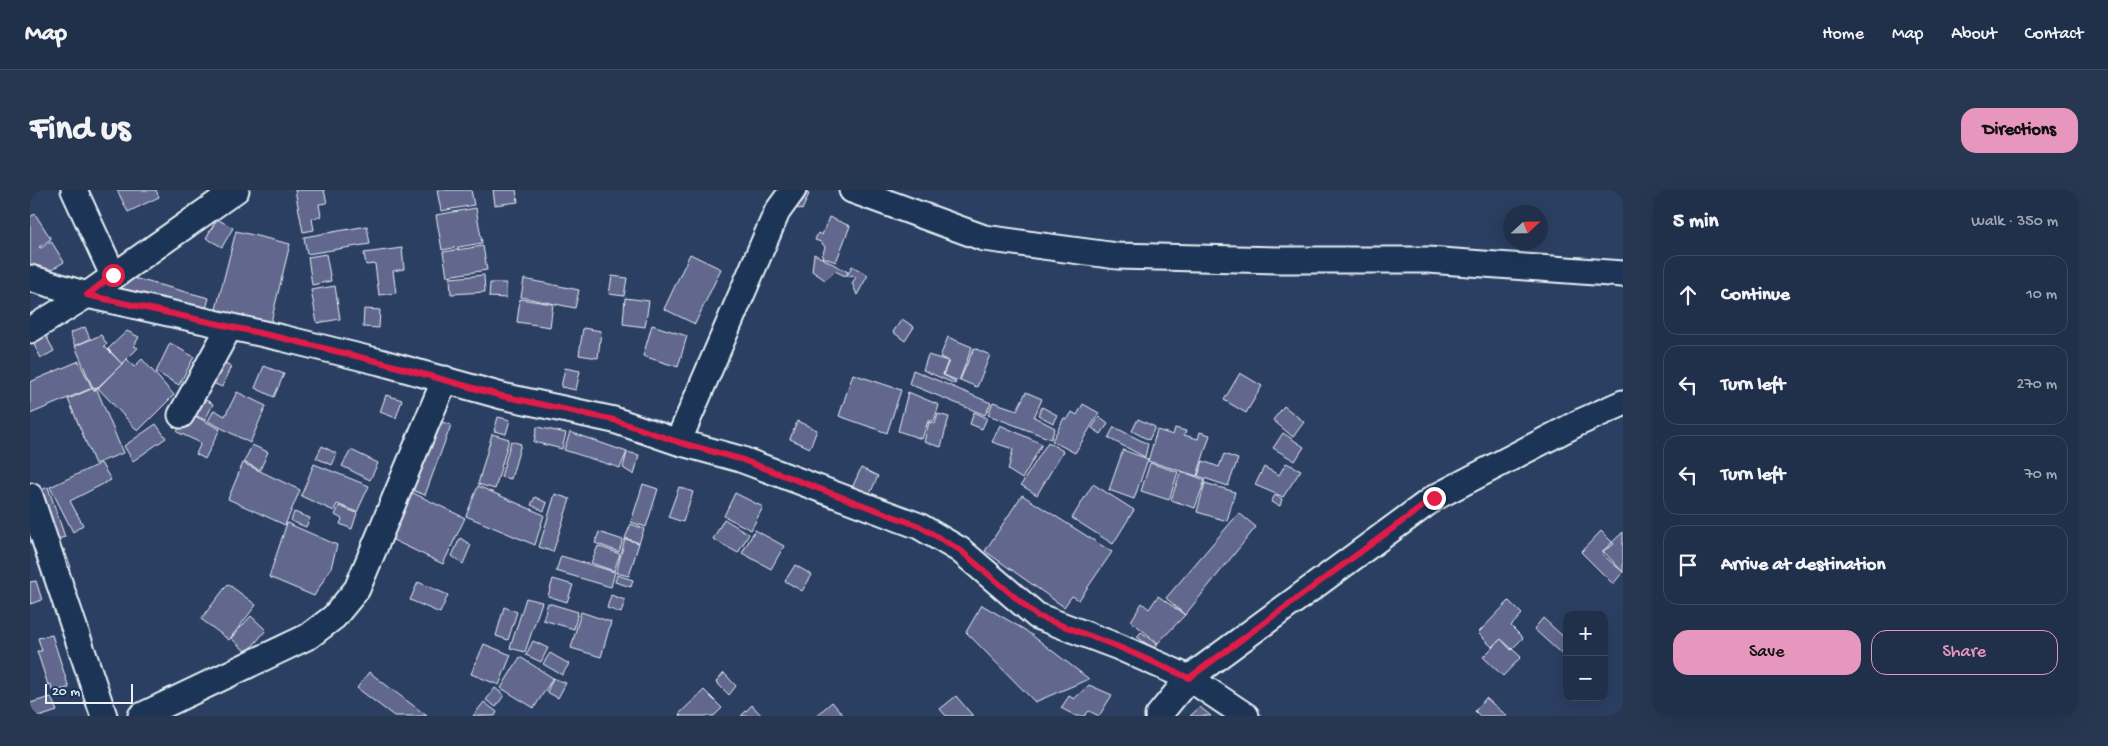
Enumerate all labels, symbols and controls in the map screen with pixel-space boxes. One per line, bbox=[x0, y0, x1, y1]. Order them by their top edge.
text: Map bbox=[25, 20, 67, 49]
text: Home bbox=[1822, 24, 1864, 45]
text: Map bbox=[1892, 24, 1923, 45]
text: About bbox=[1951, 24, 1997, 45]
text: Contact bbox=[2025, 24, 2083, 45]
button: Directions bbox=[1961, 108, 2078, 153]
text: Find us bbox=[30, 110, 130, 151]
north arrow bbox=[1503, 205, 1548, 250]
text: 5 min bbox=[1673, 210, 1718, 235]
text: Walk · 350 m bbox=[1971, 213, 2058, 232]
route start bbox=[102, 264, 125, 287]
icon: ahead bbox=[1674, 281, 1702, 309]
text: Continue bbox=[1721, 284, 1790, 307]
text: 10 m bbox=[2026, 286, 2057, 305]
icon: left bbox=[1674, 371, 1702, 399]
text: Turn left bbox=[1721, 374, 1785, 397]
text: 270 m bbox=[2017, 376, 2057, 395]
icon: left bbox=[1674, 461, 1702, 489]
text: Turn left bbox=[1721, 464, 1785, 487]
text: 70 m bbox=[2024, 466, 2057, 485]
route end bbox=[1423, 487, 1446, 510]
icon: arrive bbox=[1674, 551, 1702, 579]
text: Arrive at destination bbox=[1721, 554, 1885, 577]
map controls bbox=[1563, 611, 1608, 701]
button: + bbox=[1563, 611, 1608, 656]
button: Save bbox=[1673, 630, 1861, 675]
button: Share bbox=[1871, 630, 2058, 675]
button: − bbox=[1563, 656, 1608, 701]
scale bar bbox=[45, 681, 132, 704]
text: 20 m bbox=[52, 684, 80, 701]

